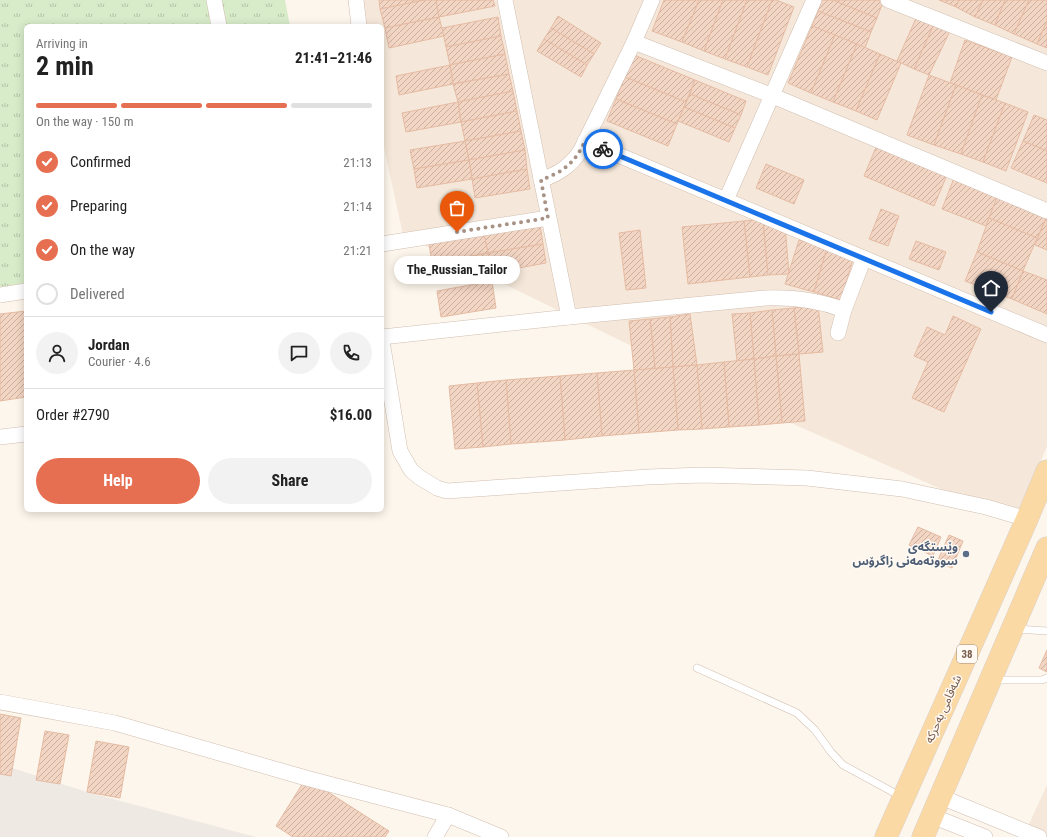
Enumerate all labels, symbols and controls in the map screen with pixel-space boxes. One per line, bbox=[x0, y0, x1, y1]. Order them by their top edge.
text: Arriving in bbox=[36, 36, 88, 51]
text: 21:41–21:46 bbox=[295, 49, 372, 67]
text: 2 min bbox=[36, 51, 94, 81]
text: On the way · 150 m bbox=[36, 114, 133, 129]
courier bbox=[583, 129, 623, 169]
icon: bike bbox=[592, 138, 614, 160]
icon: check bbox=[36, 151, 58, 173]
text: Confirmed bbox=[70, 153, 131, 171]
text: 21:13 bbox=[343, 155, 372, 170]
pin bbox=[440, 191, 474, 232]
icon: check bbox=[36, 195, 58, 217]
text: Preparing bbox=[70, 197, 127, 215]
icon: bag bbox=[446, 197, 468, 219]
text: 21:14 bbox=[343, 199, 372, 214]
icon: check bbox=[36, 239, 58, 261]
text: On the way bbox=[70, 241, 135, 259]
text: 21:21 bbox=[343, 243, 372, 258]
callout: The_Russian_Tailor bbox=[394, 256, 520, 284]
text: The_Russian_Tailor bbox=[407, 262, 507, 277]
pin bbox=[974, 271, 1008, 312]
icon: home bbox=[980, 277, 1002, 299]
text: Delivered bbox=[70, 285, 125, 303]
button: person bbox=[36, 332, 78, 374]
button: chat bbox=[278, 332, 320, 374]
button: phone bbox=[330, 332, 372, 374]
text: Jordan bbox=[88, 336, 130, 354]
text: Courier · 4.6 bbox=[88, 354, 151, 369]
text: Order #2790 bbox=[36, 406, 110, 424]
text: $16.00 bbox=[330, 406, 372, 424]
button: Help bbox=[36, 458, 200, 504]
button: Share bbox=[208, 458, 372, 504]
place label: وێستگەی سووتەمەنی زاگرۆس bbox=[852, 540, 958, 568]
marker: وێستگەی سووتەمەنی زاگرۆس bbox=[961, 549, 971, 559]
road number: 38 bbox=[957, 645, 977, 663]
street label: شەقامی بەحرکە bbox=[922, 673, 964, 745]

